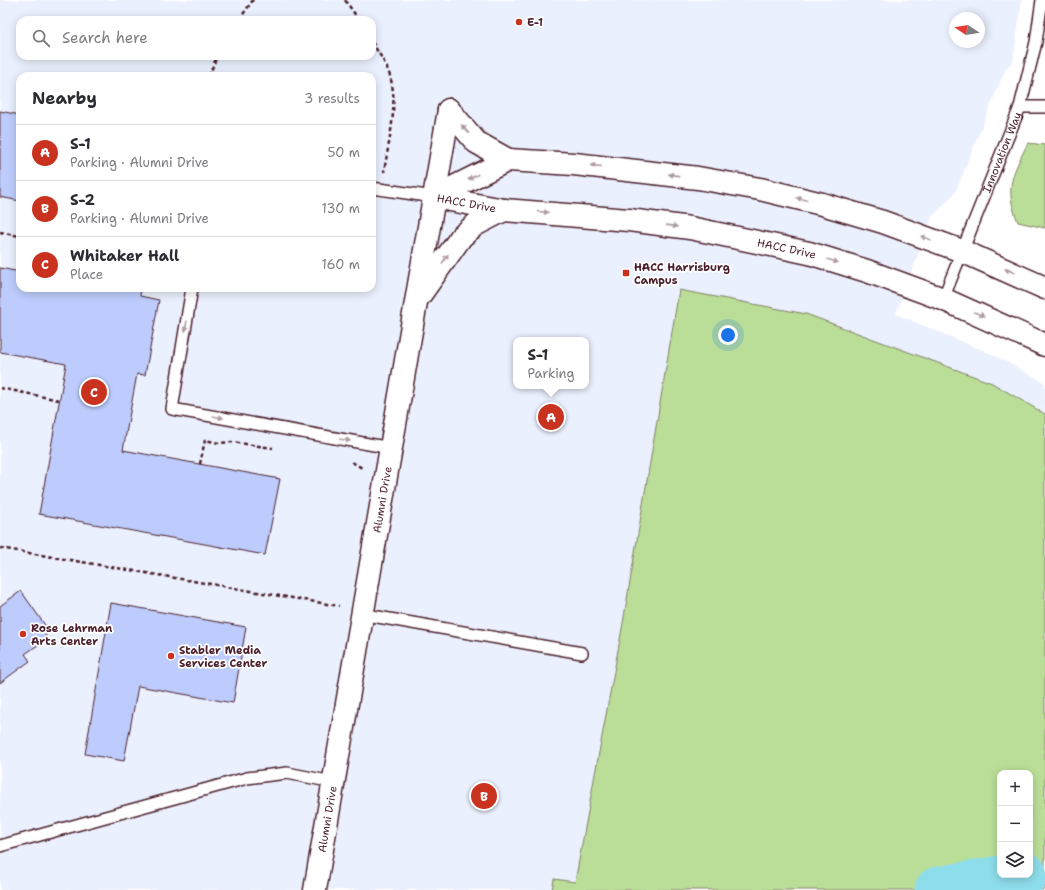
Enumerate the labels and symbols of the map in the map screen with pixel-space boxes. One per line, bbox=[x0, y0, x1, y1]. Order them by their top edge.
north arrow bbox=[949, 12, 985, 48]
place label: E-1 bbox=[527, 15, 543, 30]
marker: E-1 bbox=[514, 17, 524, 27]
street label: Innovation Way bbox=[979, 110, 1025, 195]
one-way arrow bbox=[461, 124, 470, 135]
one-way arrow bbox=[590, 162, 602, 169]
one-way arrow bbox=[668, 172, 680, 178]
one-way arrow bbox=[467, 174, 479, 181]
street label: HACC Drive bbox=[436, 190, 497, 216]
one-way arrow bbox=[796, 196, 808, 202]
one-way arrow bbox=[537, 209, 549, 216]
one-way arrow bbox=[666, 223, 678, 229]
one-way arrow bbox=[919, 234, 931, 240]
street label: HACC Drive bbox=[756, 235, 818, 262]
one-way arrow bbox=[441, 253, 449, 264]
one-way arrow bbox=[828, 258, 840, 264]
place label: HACC Harrisburg Campus bbox=[634, 260, 730, 288]
marker: HACC Harrisburg Campus bbox=[621, 268, 631, 278]
one-way arrow bbox=[1003, 268, 1015, 274]
one-way arrow bbox=[974, 311, 985, 317]
one-way arrow bbox=[182, 320, 188, 333]
your location bbox=[718, 325, 738, 345]
pin: C bbox=[81, 377, 107, 407]
pin: A bbox=[538, 402, 564, 432]
one-way arrow bbox=[211, 414, 224, 420]
one-way arrow bbox=[339, 438, 352, 444]
street label: Alumni Drive bbox=[369, 465, 395, 534]
place label: Rose Lehrman Arts Center bbox=[31, 621, 113, 649]
marker: Rose Lehrman Arts Center bbox=[18, 629, 28, 639]
place label: Stabler Media Services Center bbox=[179, 643, 268, 671]
marker: Stabler Media Services Center bbox=[166, 651, 176, 661]
pin: B bbox=[471, 781, 497, 811]
street label: Alumni Drive bbox=[314, 785, 340, 854]

